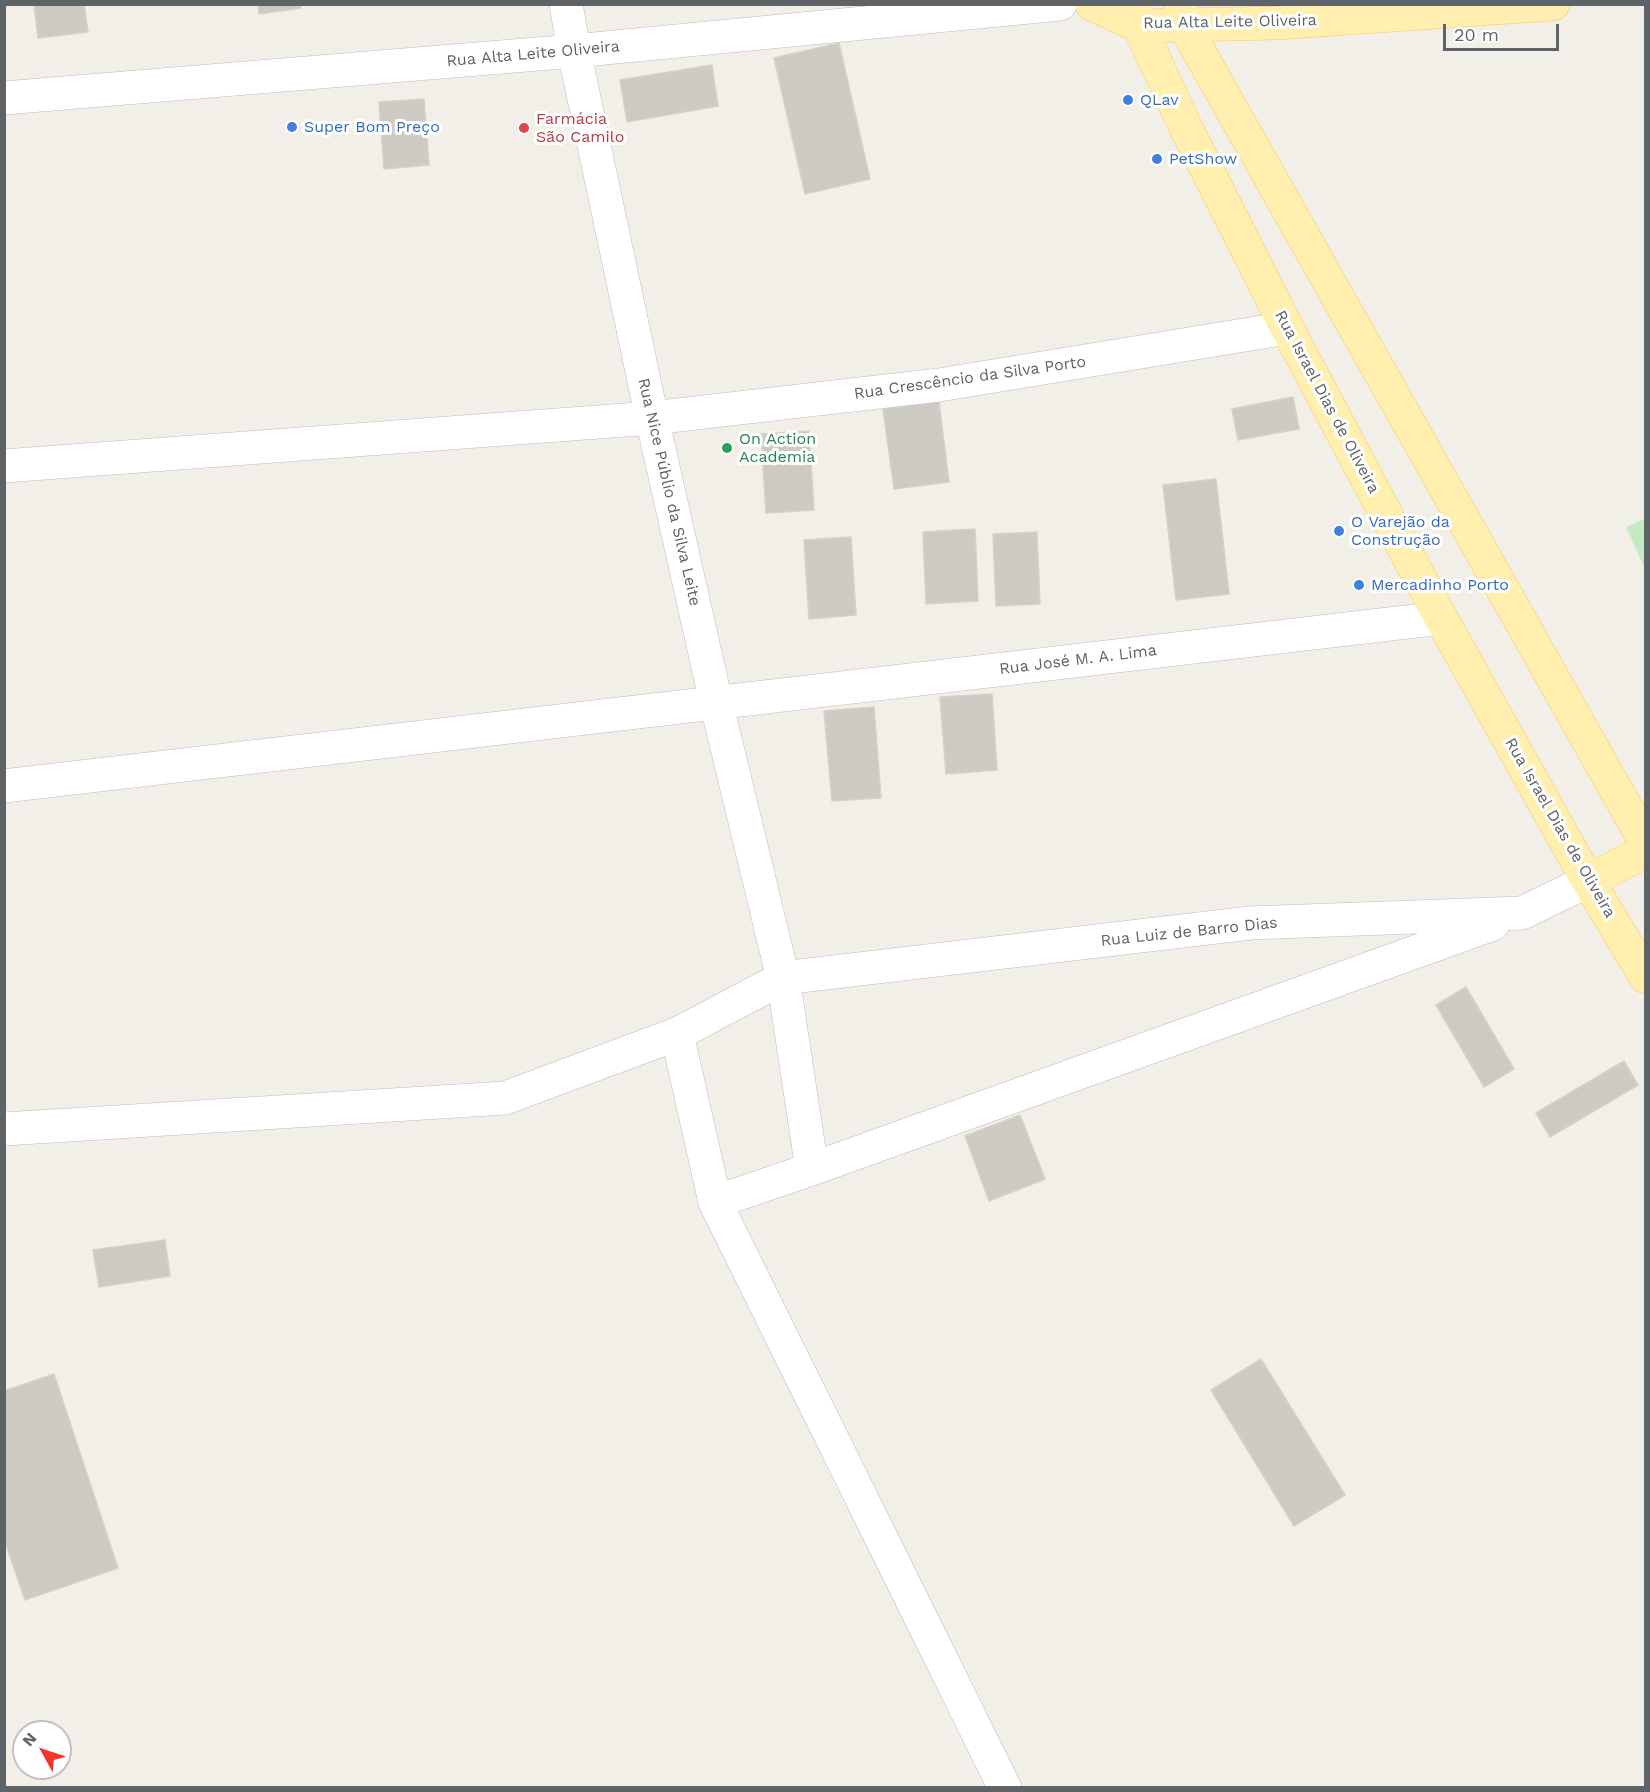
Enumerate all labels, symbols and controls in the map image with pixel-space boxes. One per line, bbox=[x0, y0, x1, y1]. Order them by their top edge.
street label: Rua Alta Leite Oliveira bbox=[1143, 11, 1317, 33]
scale bar bbox=[1446, 12, 1562, 50]
text: 20 m bbox=[1454, 24, 1499, 45]
street label: Rua Alta Leite Oliveira bbox=[446, 37, 620, 71]
place label: QLav bbox=[1140, 90, 1179, 110]
marker: QLav bbox=[1121, 93, 1135, 107]
place label: Farmácia São Camilo bbox=[536, 109, 624, 147]
place label: Super Bom Preço bbox=[304, 117, 440, 137]
marker: Super Bom Preço bbox=[285, 120, 299, 134]
marker: Farmácia São Camilo bbox=[517, 121, 531, 135]
place label: PetShow bbox=[1169, 149, 1237, 169]
marker: PetShow bbox=[1150, 152, 1164, 166]
street label: Rua Israel Dias de Oliveira bbox=[1271, 307, 1383, 497]
street label: Rua Crescêncio da Silva Porto bbox=[853, 352, 1087, 404]
street label: Rua Nice Públio da Silva Leite bbox=[633, 376, 705, 608]
place label: On Action Academia bbox=[739, 429, 816, 467]
marker: On Action Academia bbox=[720, 441, 734, 455]
place label: O Varejão da Construção bbox=[1351, 512, 1450, 550]
marker: O Varejão da Construção bbox=[1332, 524, 1346, 538]
place label: Mercadinho Porto bbox=[1371, 575, 1509, 595]
marker: Mercadinho Porto bbox=[1352, 578, 1366, 592]
street label: Rua José M. A. Lima bbox=[998, 641, 1158, 679]
street label: Rua Israel Dias de Oliveira bbox=[1501, 735, 1619, 921]
street label: Rua Luiz de Barro Dias bbox=[1100, 913, 1278, 951]
north arrow bbox=[12, 1720, 72, 1780]
text: N bbox=[18, 1729, 40, 1750]

